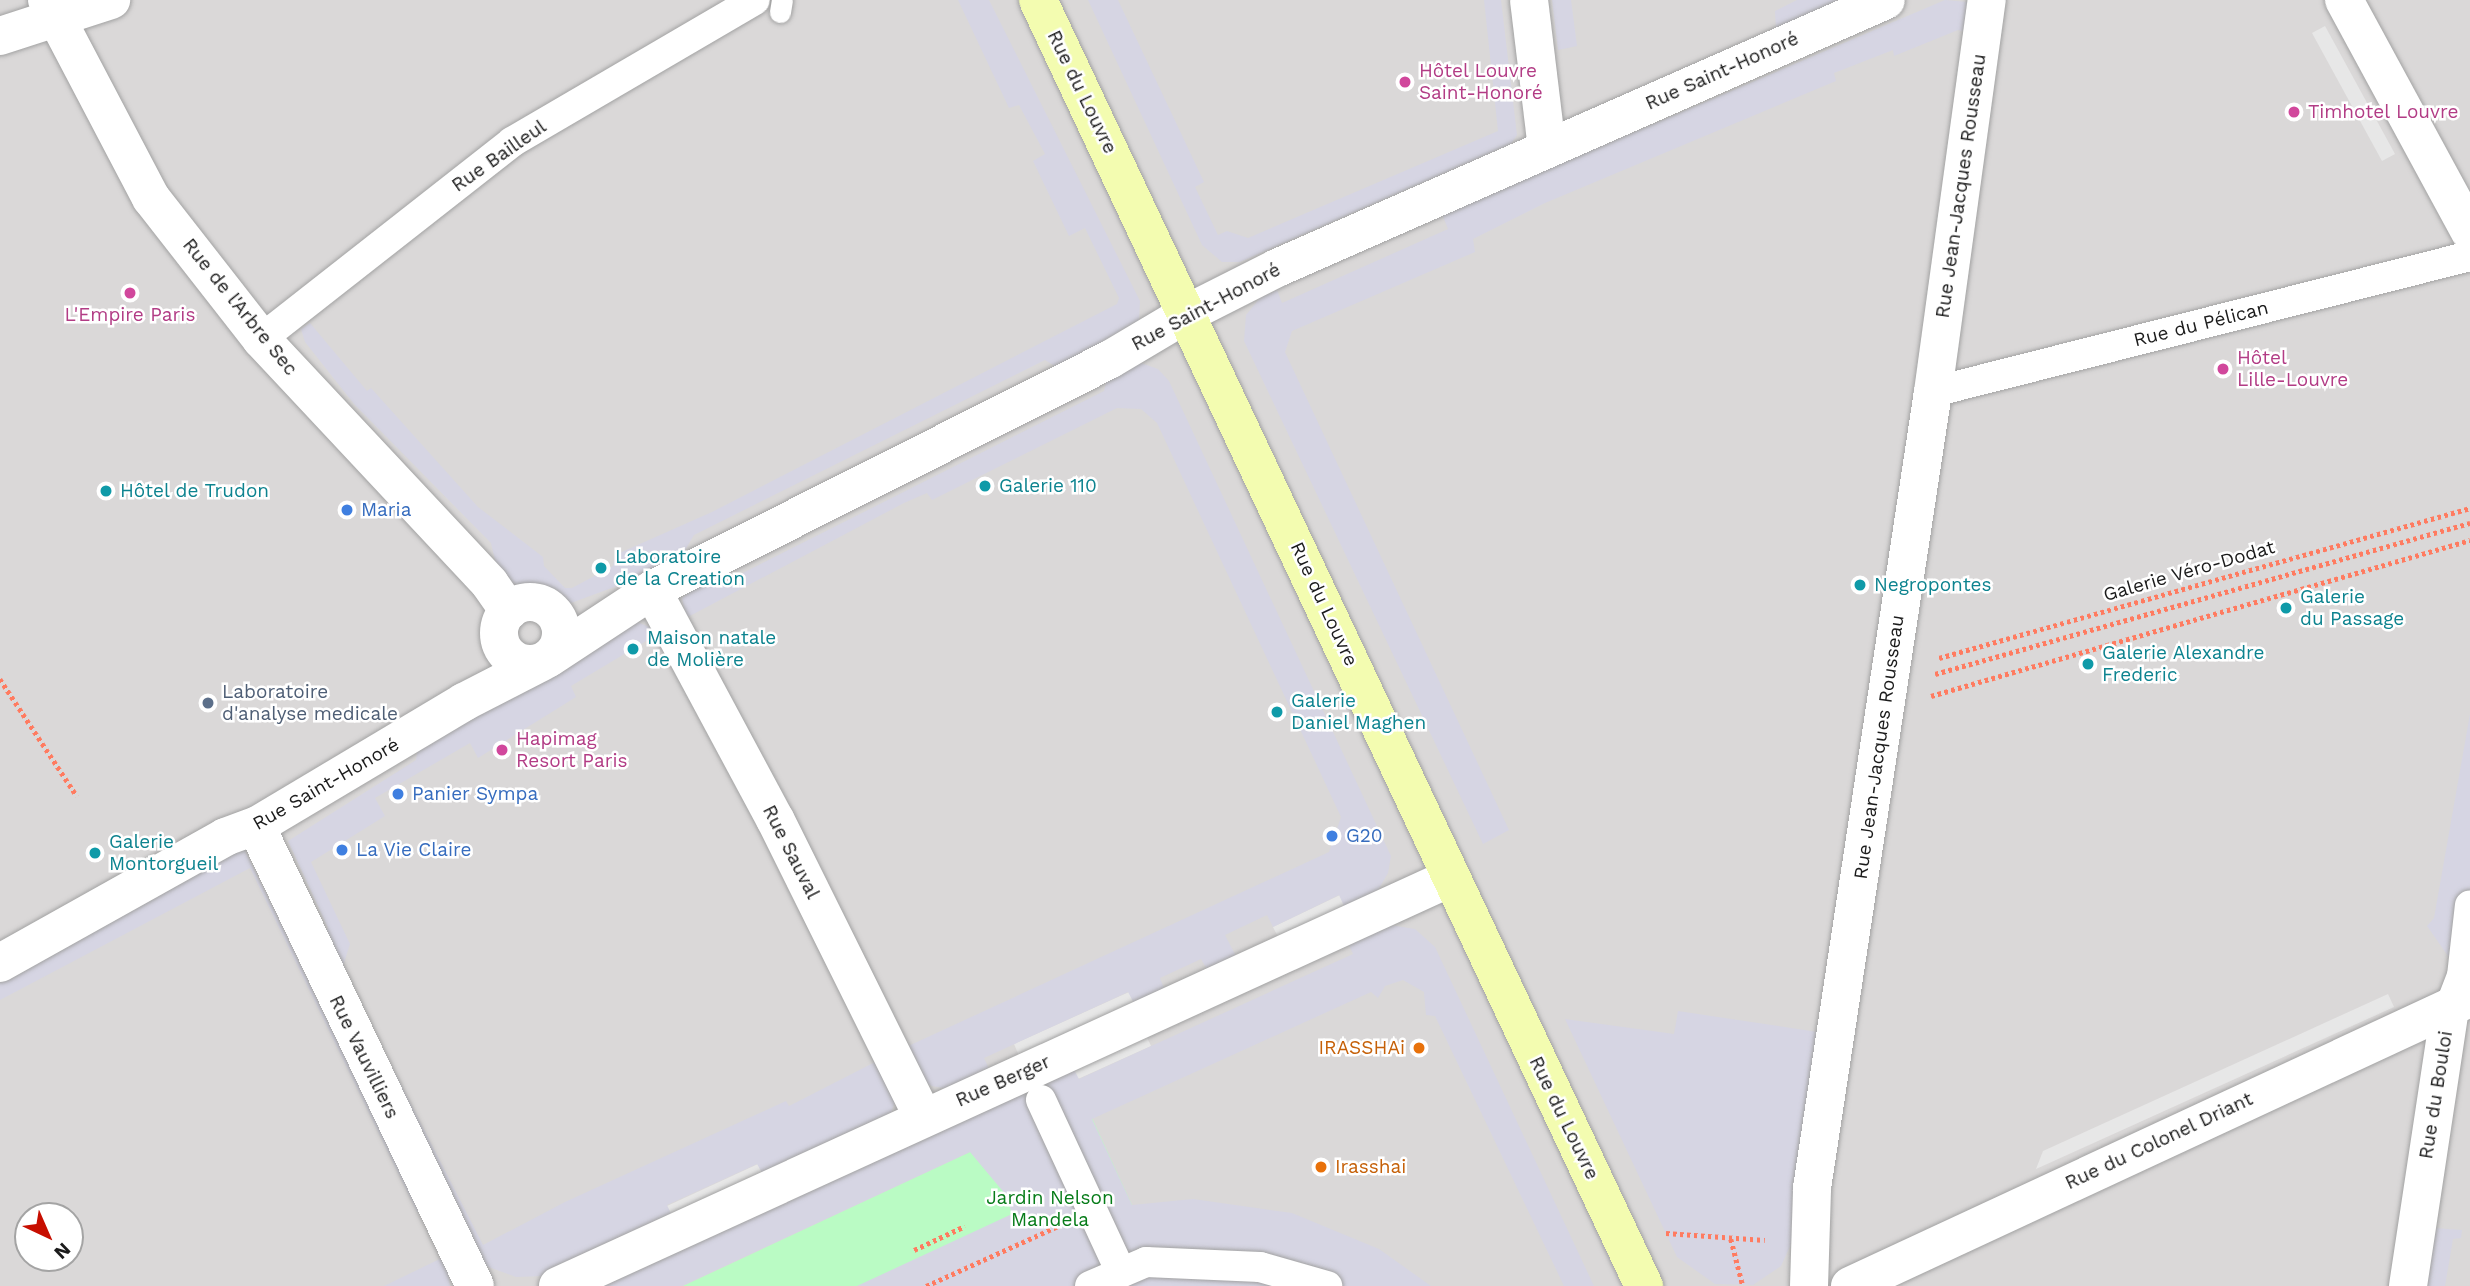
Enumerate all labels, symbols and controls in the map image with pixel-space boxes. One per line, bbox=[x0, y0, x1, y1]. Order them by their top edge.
street label: Rue du Louvre bbox=[1042, 27, 1122, 157]
street label: Rue Saint-Honoré bbox=[1642, 27, 1802, 115]
street label: Rue Jean-Jacques Rousseau bbox=[1931, 52, 1991, 320]
place label: Hôtel Louvre Saint-Honoré bbox=[1419, 60, 1543, 104]
marker: Hôtel Louvre Saint-Honoré bbox=[1397, 74, 1413, 90]
place label: Timhotel Louvre bbox=[2308, 101, 2459, 123]
marker: Timhotel Louvre bbox=[2286, 104, 2302, 120]
street label: Rue Bailleul bbox=[447, 115, 551, 197]
street label: Rue de l'Arbre Sec bbox=[178, 234, 302, 380]
street label: Rue Saint-Honoré bbox=[1128, 258, 1284, 356]
marker: L'Empire Paris bbox=[122, 285, 138, 301]
street label: Rue du Pélican bbox=[2131, 296, 2271, 352]
place label: L'Empire Paris bbox=[65, 304, 195, 326]
place label: Hôtel Lille-Louvre bbox=[2237, 347, 2348, 391]
marker: Hôtel Lille-Louvre bbox=[2215, 361, 2231, 377]
place label: Galerie 110 bbox=[999, 475, 1097, 497]
marker: Galerie 110 bbox=[977, 478, 993, 494]
place label: Hôtel de Trudon bbox=[120, 480, 270, 502]
marker: Hôtel de Trudon bbox=[98, 483, 114, 499]
place label: Maria bbox=[361, 499, 411, 521]
marker: Maria bbox=[339, 502, 355, 518]
street label: Galerie Véro-Dodat bbox=[2100, 536, 2278, 606]
street label: Rue du Louvre bbox=[1285, 538, 1363, 670]
place label: Laboratoire de la Creation bbox=[615, 546, 745, 590]
marker: Laboratoire de la Creation bbox=[593, 560, 609, 576]
place label: Negropontes bbox=[1874, 574, 1992, 596]
marker: Negropontes bbox=[1852, 577, 1868, 593]
place label: Galerie du Passage bbox=[2300, 586, 2404, 630]
marker: Galerie du Passage bbox=[2278, 600, 2294, 616]
street label: Rue Jean-Jacques Rousseau bbox=[1849, 613, 1909, 881]
place label: Maison natale de Molière bbox=[647, 627, 776, 671]
marker: Maison natale de Molière bbox=[625, 641, 641, 657]
place label: Galerie Alexandre Frederic bbox=[2102, 642, 2265, 686]
marker: Galerie Alexandre Frederic bbox=[2080, 656, 2096, 672]
place label: Laboratoire d'analyse medicale bbox=[222, 681, 398, 725]
place label: Galerie Daniel Maghen bbox=[1291, 690, 1427, 734]
marker: Laboratoire d'analyse medicale bbox=[200, 695, 216, 711]
marker: Galerie Daniel Maghen bbox=[1269, 704, 1285, 720]
place label: Hapimag Resort Paris bbox=[516, 728, 627, 772]
street label: Rue Saint-Honoré bbox=[249, 733, 403, 835]
marker: Hapimag Resort Paris bbox=[494, 742, 510, 758]
place label: Panier Sympa bbox=[412, 783, 539, 805]
marker: Panier Sympa bbox=[390, 786, 406, 802]
street label: Rue Sauval bbox=[758, 801, 824, 903]
place label: G20 bbox=[1346, 825, 1383, 847]
marker: G20 bbox=[1324, 828, 1340, 844]
place label: Galerie Montorgueil bbox=[109, 831, 218, 875]
place label: La Vie Claire bbox=[356, 839, 472, 861]
marker: La Vie Claire bbox=[334, 842, 350, 858]
marker: Galerie Montorgueil bbox=[87, 845, 103, 861]
street label: Rue Vauvilliers bbox=[324, 991, 404, 1123]
street label: Rue du Bouloi bbox=[2415, 1029, 2457, 1161]
place label: IRASSHAi bbox=[1318, 1037, 1405, 1059]
marker: IRASSHAi bbox=[1411, 1040, 1427, 1056]
street label: Rue Berger bbox=[952, 1050, 1054, 1112]
street label: Rue du Louvre bbox=[1524, 1053, 1604, 1183]
street label: Rue du Colonel Driant bbox=[2061, 1087, 2257, 1195]
place label: Irasshai bbox=[1335, 1156, 1406, 1178]
marker: Irasshai bbox=[1313, 1159, 1329, 1175]
park label: Jardin Nelson Mandela bbox=[986, 1187, 1114, 1231]
north arrow bbox=[14, 1202, 84, 1272]
text: N bbox=[49, 1238, 76, 1264]

